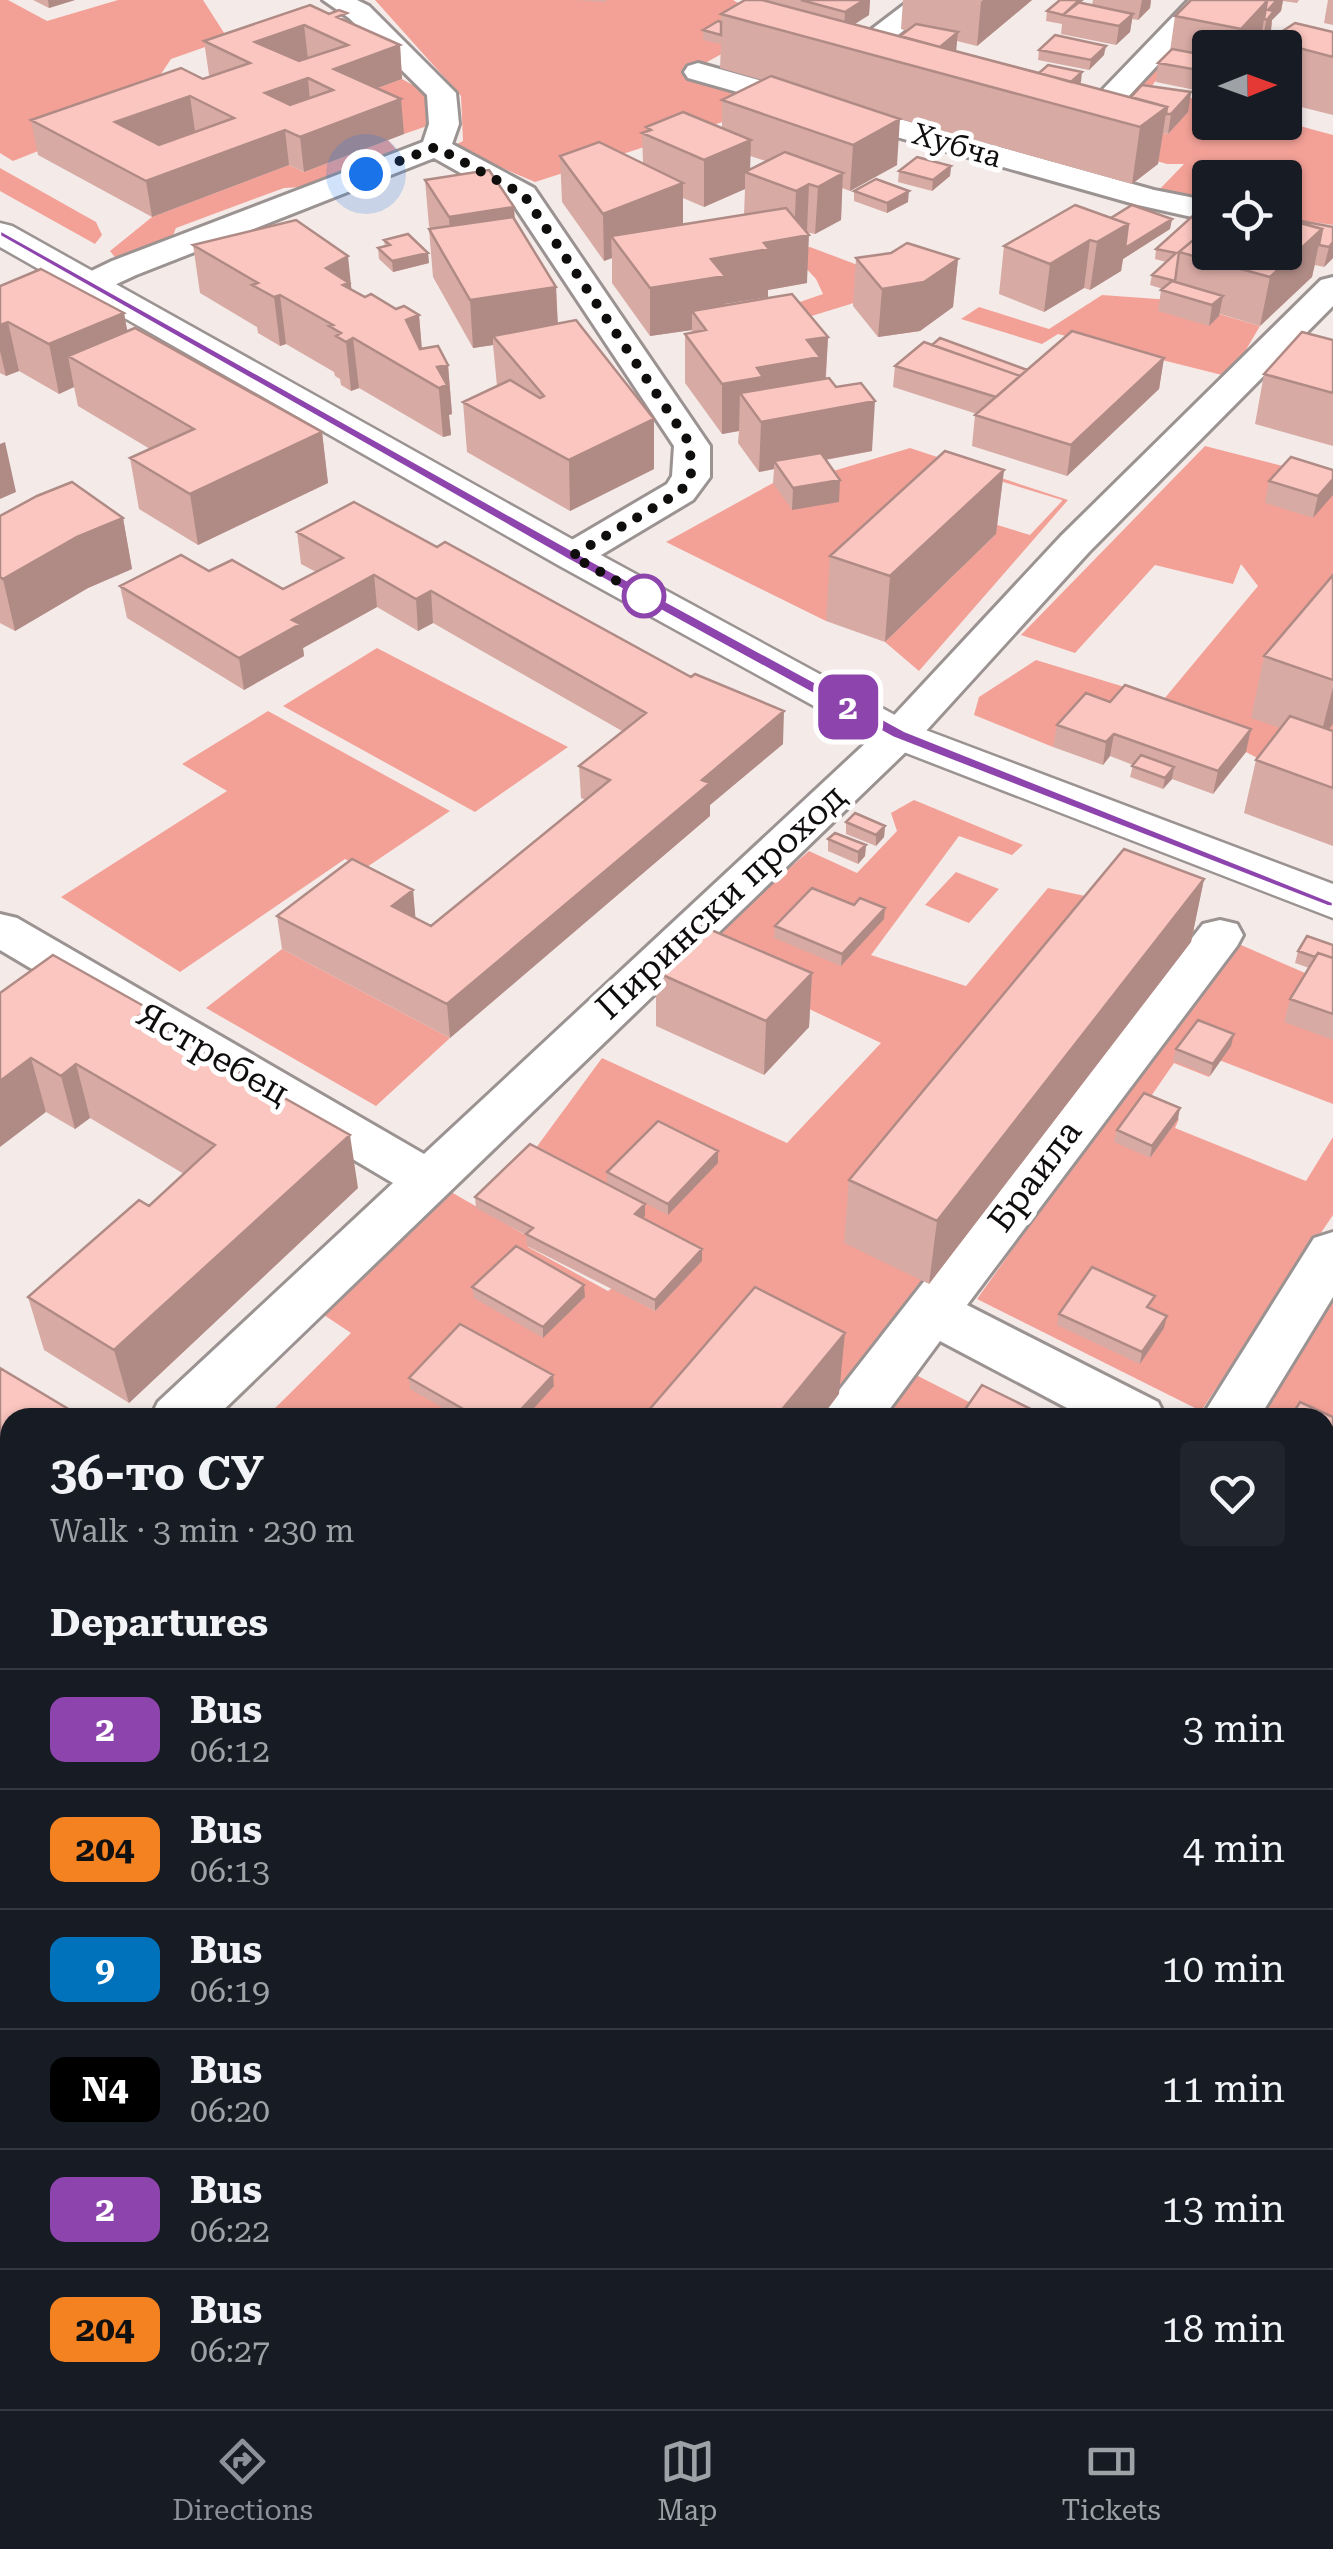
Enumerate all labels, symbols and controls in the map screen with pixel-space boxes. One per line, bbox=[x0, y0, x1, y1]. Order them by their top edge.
north arrow bbox=[1192, 30, 1302, 140]
map controls bbox=[1192, 30, 1302, 270]
street label: Хубча bbox=[908, 116, 1006, 174]
your location bbox=[341, 149, 391, 199]
button: locate bbox=[1192, 160, 1302, 270]
unlabelled marker bbox=[623, 575, 665, 617]
line badge: 2 bbox=[816, 674, 880, 740]
text: 2 bbox=[838, 687, 858, 728]
street label: Пирински проход bbox=[588, 776, 854, 1028]
street label: Ястребец bbox=[130, 994, 296, 1114]
street label: Браила bbox=[980, 1112, 1090, 1240]
button: heart bbox=[1180, 1441, 1285, 1546]
text: 36-то СУ bbox=[50, 1446, 264, 1502]
text: Walk · 3 min · 230 m bbox=[50, 1512, 354, 1550]
text: Departures bbox=[50, 1601, 268, 1645]
text: Bus bbox=[190, 1688, 262, 1732]
text: 3 min bbox=[1183, 1707, 1285, 1751]
text: 2 bbox=[95, 1709, 115, 1750]
text: 06:12 bbox=[190, 1732, 270, 1770]
text: Bus bbox=[190, 1808, 262, 1852]
text: 4 min bbox=[1183, 1827, 1285, 1871]
text: 204 bbox=[76, 1829, 134, 1870]
text: 06:13 bbox=[190, 1852, 270, 1890]
text: Bus bbox=[190, 1928, 262, 1972]
text: 10 min bbox=[1162, 1947, 1285, 1991]
text: 9 bbox=[95, 1949, 115, 1990]
text: 06:19 bbox=[190, 1972, 270, 2010]
text: Bus bbox=[190, 2048, 262, 2092]
text: 11 min bbox=[1162, 2067, 1285, 2111]
text: N4 bbox=[82, 2069, 128, 2110]
text: 06:20 bbox=[190, 2092, 270, 2130]
text: Bus bbox=[190, 2168, 262, 2212]
text: 13 min bbox=[1162, 2187, 1285, 2231]
text: 2 bbox=[95, 2189, 115, 2230]
text: 06:22 bbox=[190, 2212, 270, 2250]
text: Bus bbox=[190, 2288, 262, 2332]
text: 18 min bbox=[1162, 2307, 1285, 2351]
text: 204 bbox=[76, 2309, 134, 2350]
text: 06:27 bbox=[190, 2332, 270, 2370]
tab: Directions bbox=[172, 2434, 313, 2527]
tab: Map bbox=[657, 2434, 717, 2527]
tab: Tickets bbox=[1061, 2434, 1161, 2527]

